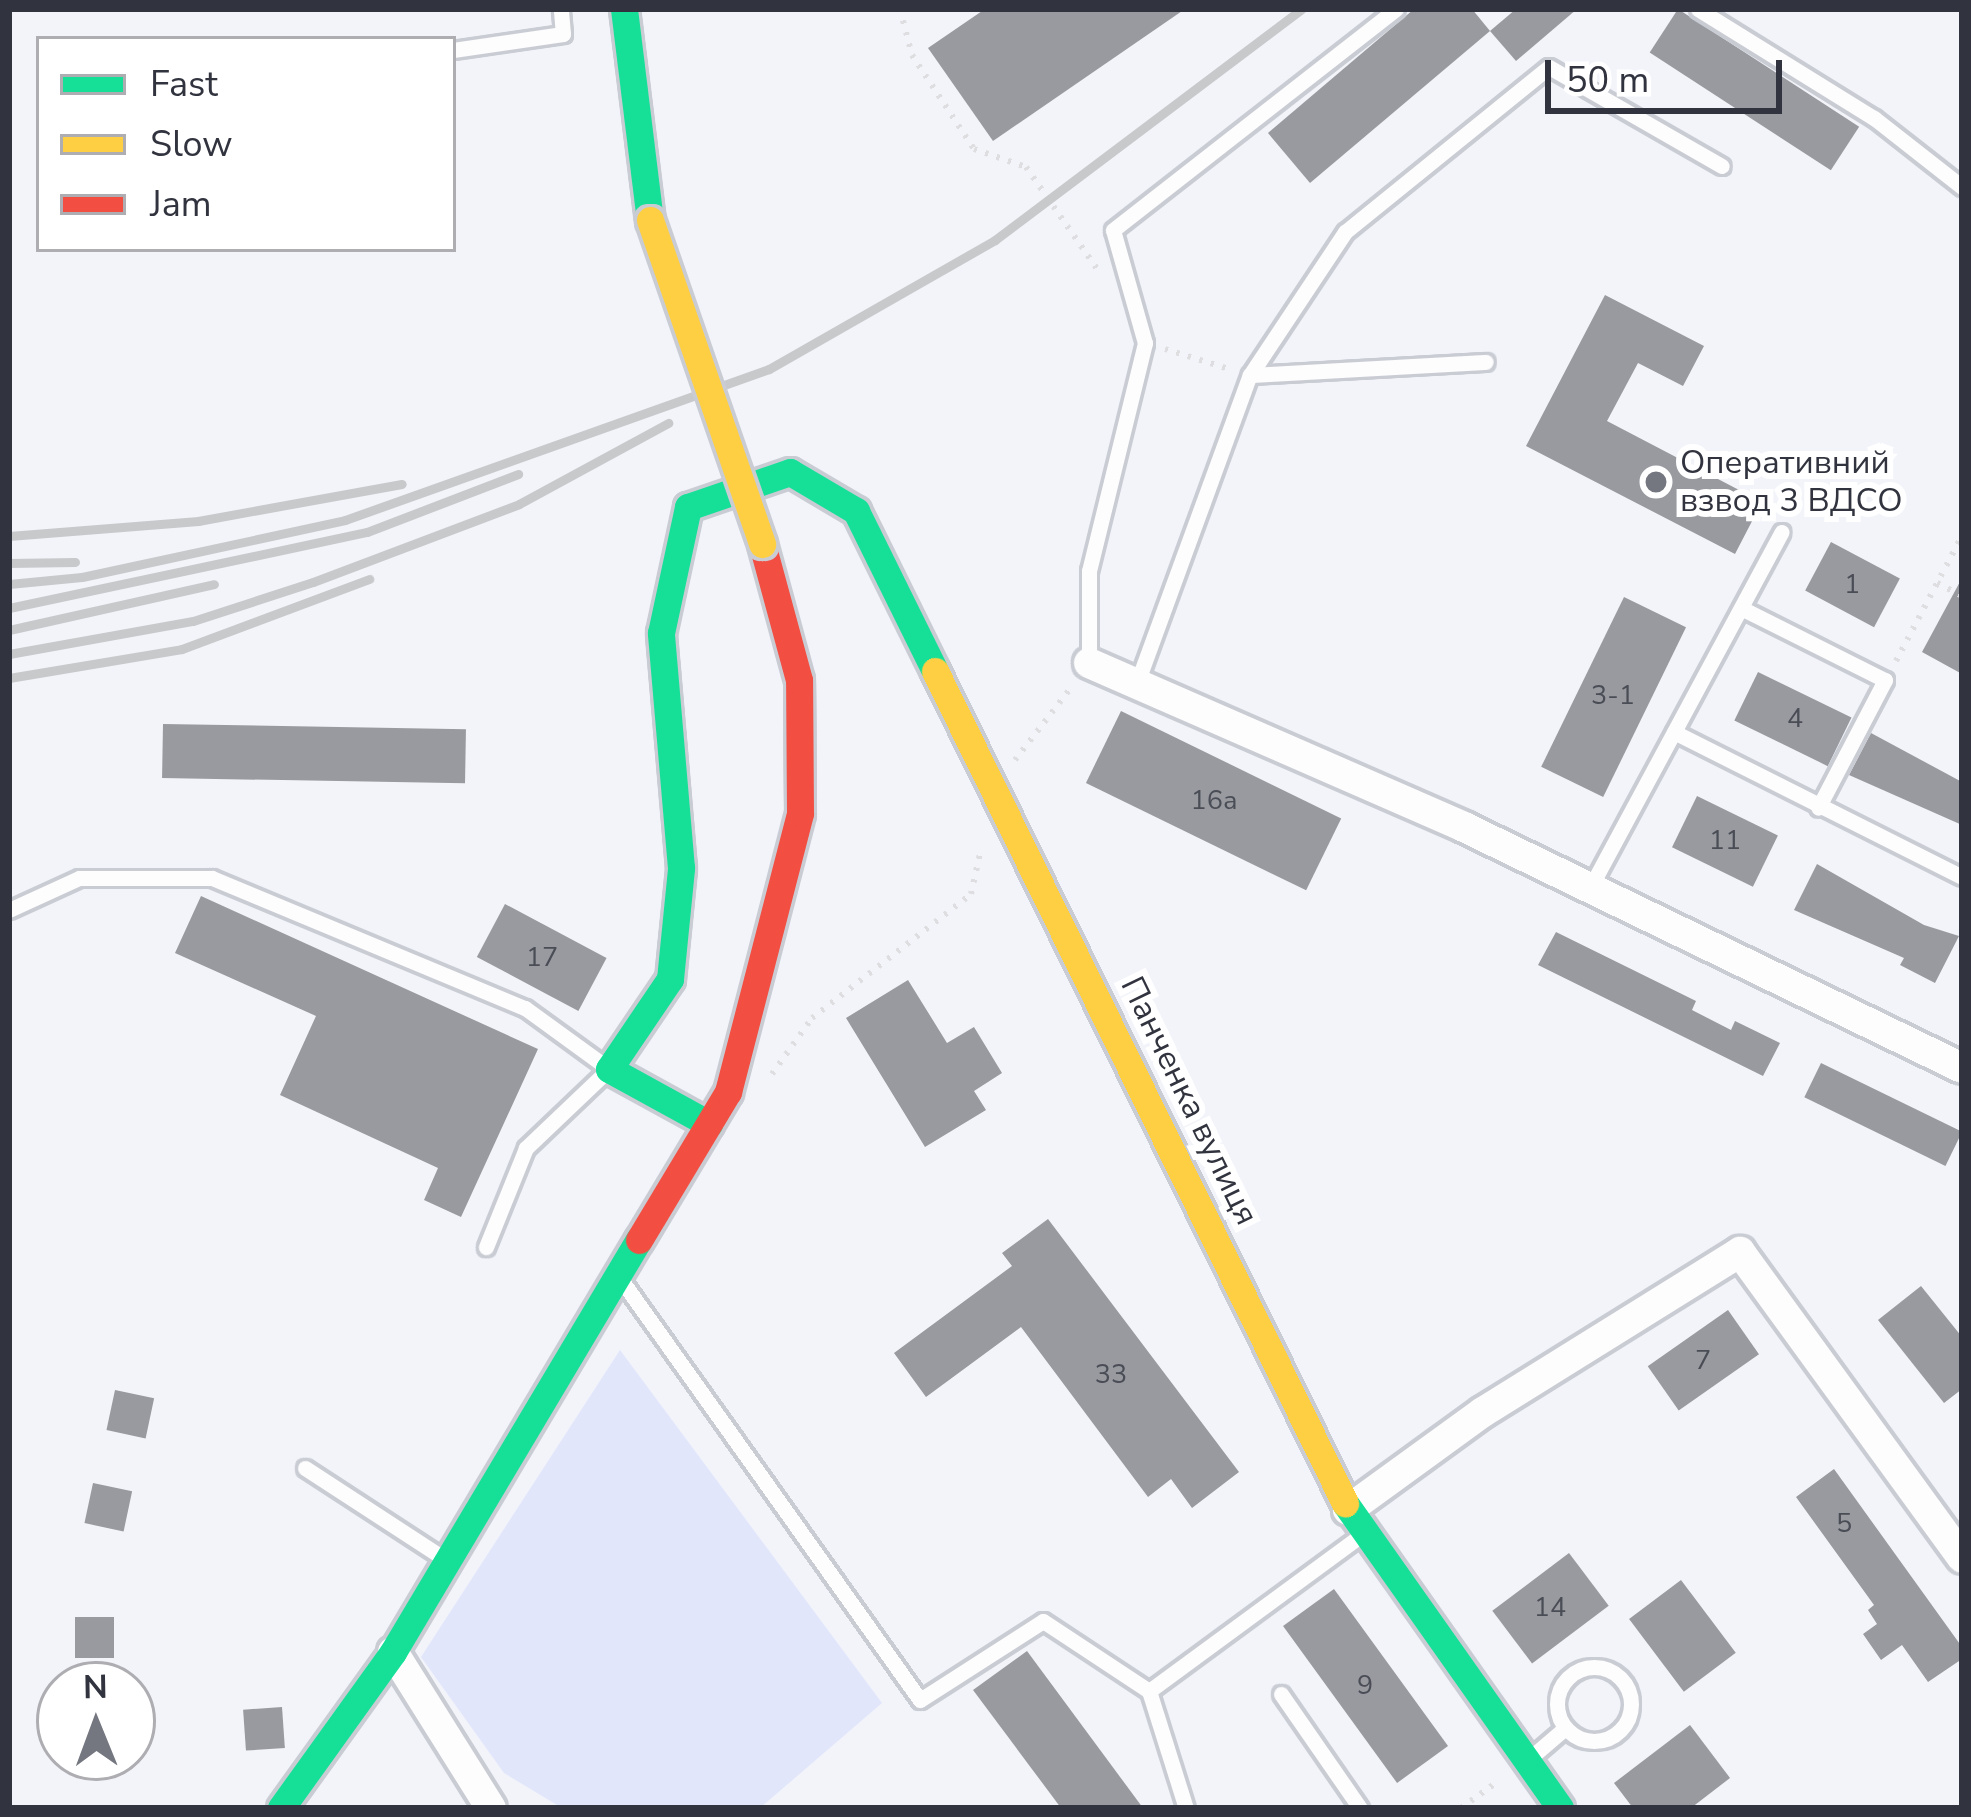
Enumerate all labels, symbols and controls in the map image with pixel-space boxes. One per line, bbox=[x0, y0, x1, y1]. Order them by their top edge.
legend bbox=[36, 36, 456, 252]
scale bar bbox=[1551, 36, 1788, 110]
text: 50 m bbox=[1566, 56, 1649, 105]
text: Fast bbox=[150, 60, 218, 109]
text: Slow bbox=[150, 120, 233, 169]
text: Jam bbox=[150, 180, 212, 229]
place label: Оперативний взвод 3 ВДСО bbox=[1680, 443, 1903, 521]
marker: Оперативний взвод 3 ВДСО bbox=[1643, 469, 1669, 495]
house number: 1 bbox=[1844, 569, 1860, 601]
house number: 3-1 bbox=[1591, 680, 1635, 712]
house number: 4 bbox=[1787, 703, 1803, 735]
house number: 16а bbox=[1191, 785, 1237, 817]
house number: 11 bbox=[1709, 825, 1741, 857]
house number: 17 bbox=[526, 942, 558, 974]
street label: Панченка вулиця bbox=[1112, 970, 1266, 1232]
house number: 7 bbox=[1695, 1345, 1711, 1377]
house number: 33 bbox=[1095, 1359, 1127, 1391]
house number: 5 bbox=[1836, 1508, 1852, 1540]
house number: 14 bbox=[1534, 1592, 1566, 1624]
north arrow bbox=[36, 1661, 156, 1781]
text: N bbox=[83, 1665, 108, 1710]
house number: 9 bbox=[1357, 1670, 1373, 1702]

